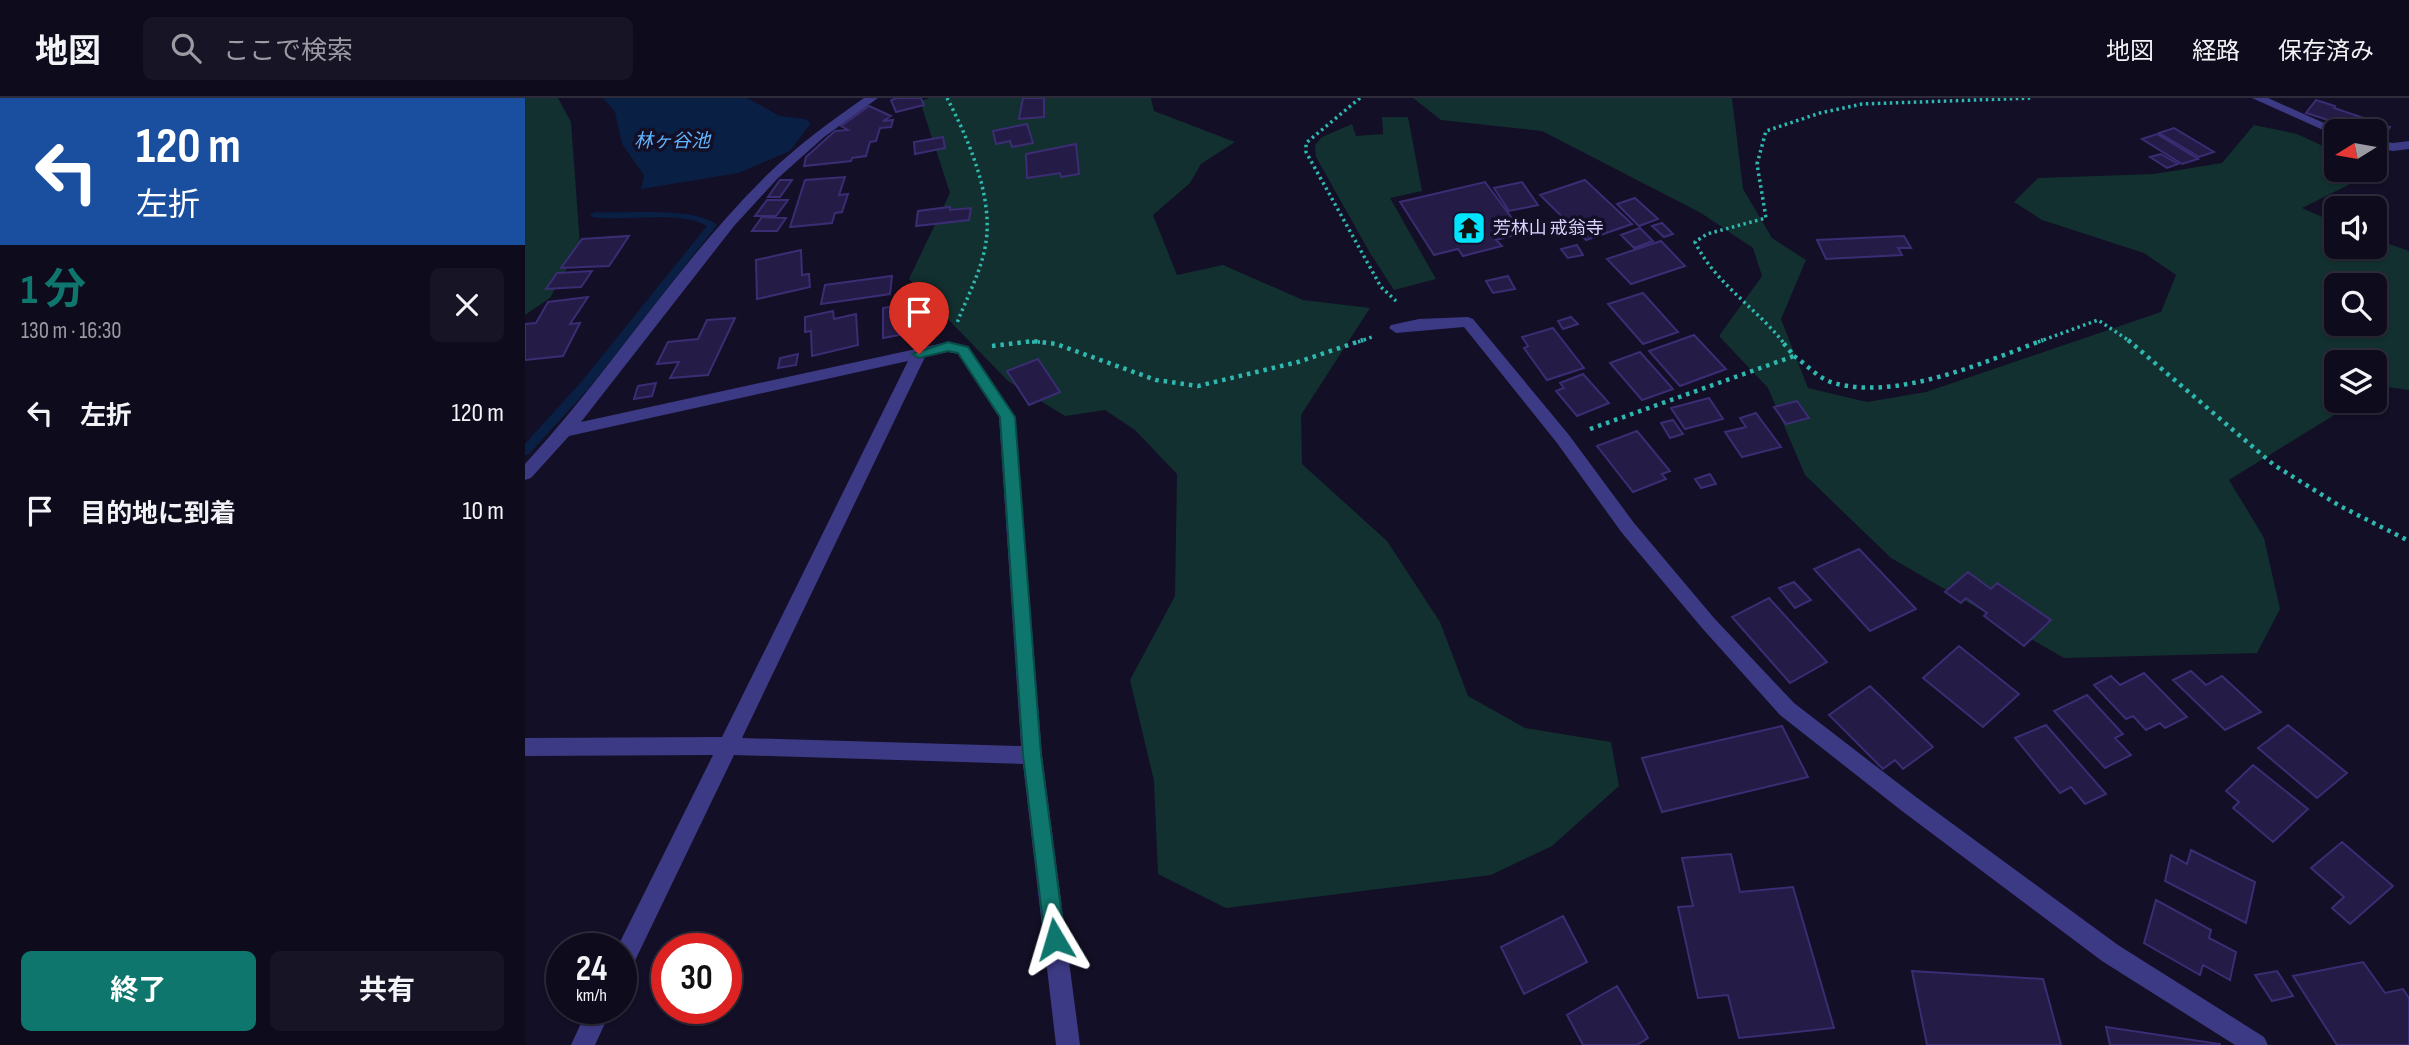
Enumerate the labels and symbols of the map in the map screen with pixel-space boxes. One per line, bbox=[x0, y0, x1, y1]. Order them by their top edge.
north arrow bbox=[2324, 119, 2387, 182]
water label: 林ヶ谷池 bbox=[634, 130, 712, 153]
temple icon: 芳林山 戒翁寺 bbox=[1450, 209, 1488, 247]
place label: 芳林山 戒翁寺 bbox=[1493, 218, 1604, 239]
pin bbox=[889, 282, 949, 354]
position arrow bbox=[1018, 902, 1092, 976]
speed limit sign: 30 bbox=[651, 933, 742, 1024]

